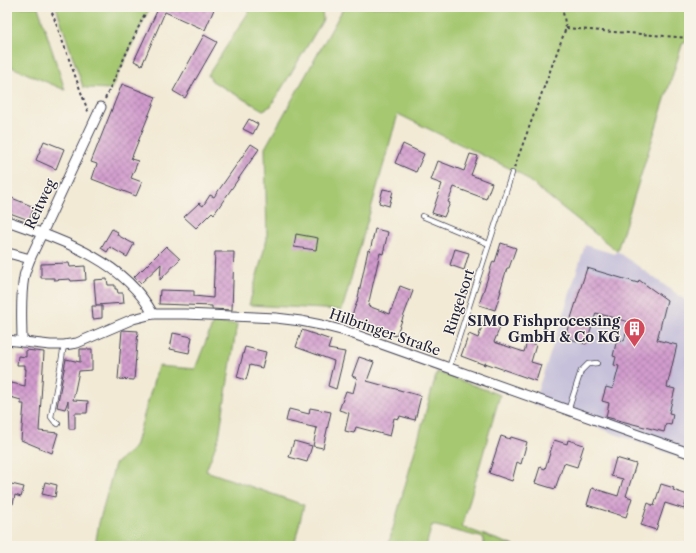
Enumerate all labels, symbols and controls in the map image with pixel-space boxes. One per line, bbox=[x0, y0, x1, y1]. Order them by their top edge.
street label: Reitweg bbox=[20, 175, 60, 232]
street label: Ringelsort bbox=[440, 267, 478, 337]
street label: Hilbringer Straße bbox=[327, 305, 443, 360]
place label: SIMO Fishprocessing GmbH & Co KG bbox=[468, 312, 621, 346]
building icon: SIMO Fishprocessing GmbH & Co KG bbox=[622, 316, 648, 349]

